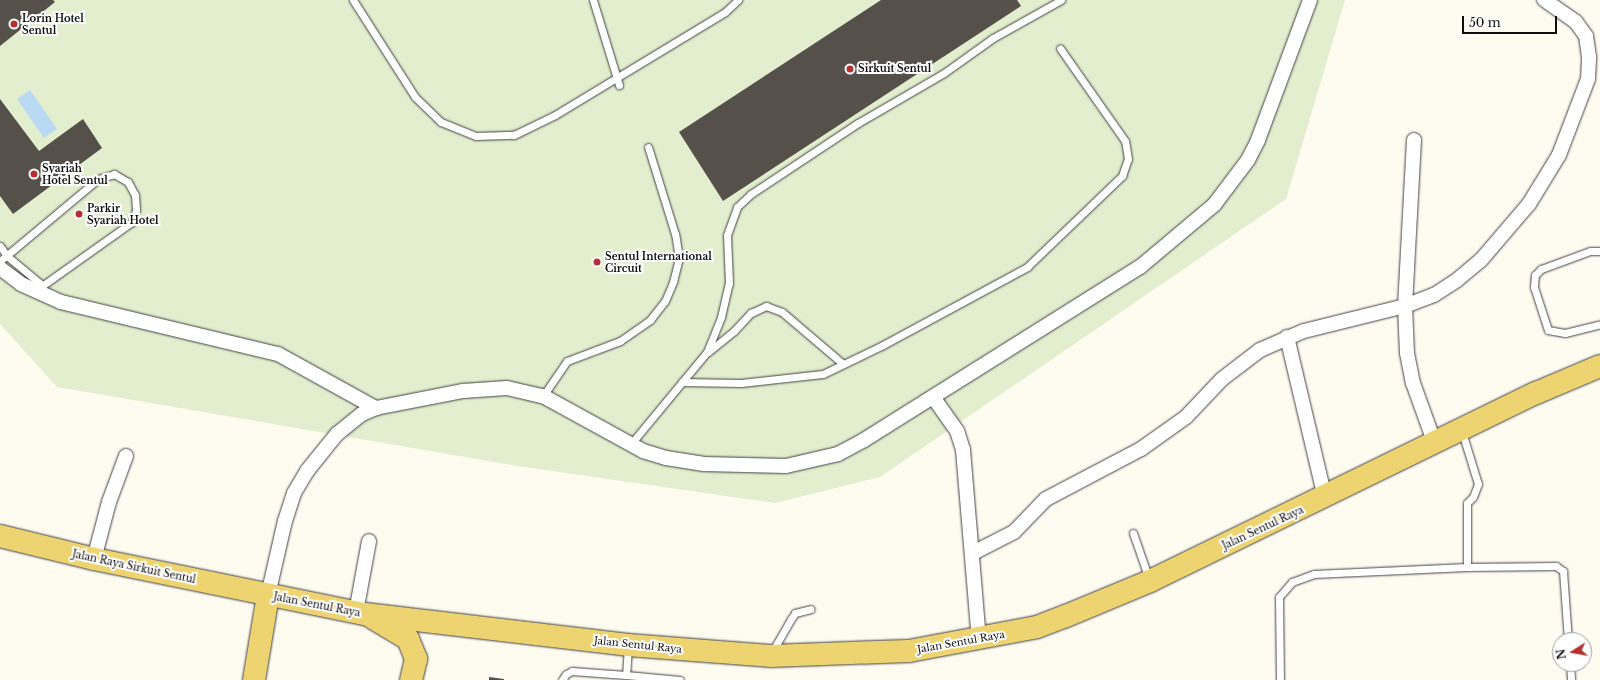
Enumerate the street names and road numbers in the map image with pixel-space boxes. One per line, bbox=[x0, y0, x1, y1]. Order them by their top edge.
street label: Jalan Sentul Raya bbox=[1220, 504, 1306, 552]
street label: Jalan Raya Sirkuit Sentul bbox=[71, 548, 197, 586]
street label: Jalan Sentul Raya bbox=[272, 591, 362, 619]
street label: Jalan Sentul Raya bbox=[916, 628, 1006, 656]
street label: Jalan Sentul Raya bbox=[593, 634, 683, 656]

